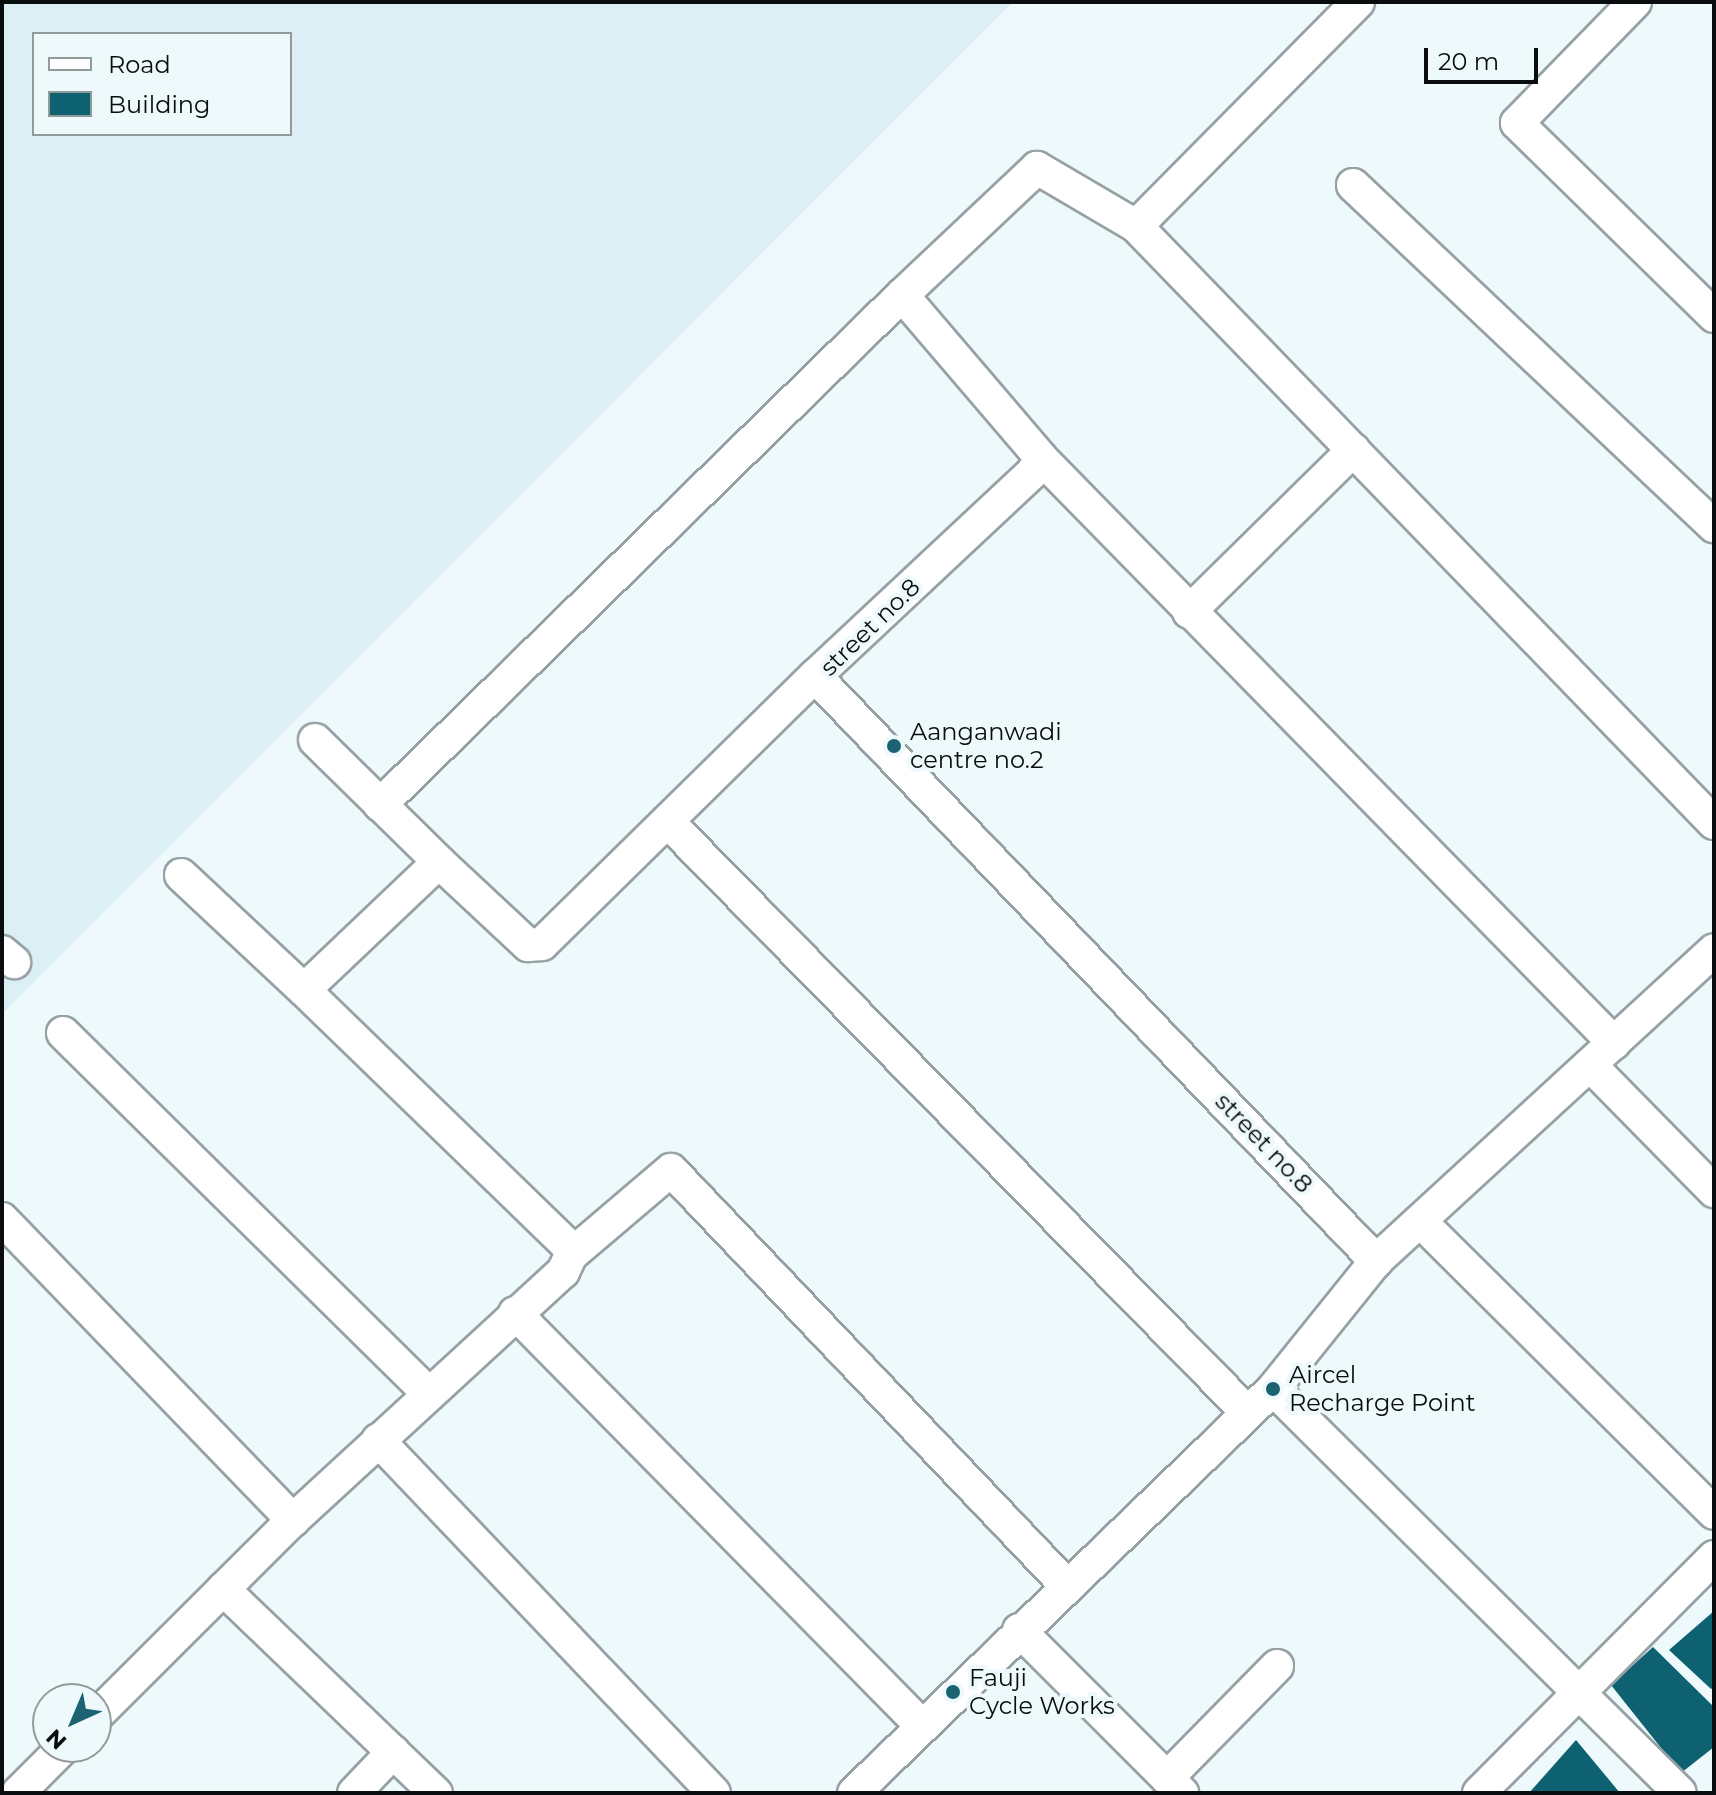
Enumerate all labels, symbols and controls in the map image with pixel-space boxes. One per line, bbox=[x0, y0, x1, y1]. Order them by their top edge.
legend bbox=[32, 32, 292, 136]
scale bar bbox=[1428, 32, 1542, 82]
text: 20 m bbox=[1438, 47, 1499, 76]
text: Road bbox=[108, 50, 171, 79]
text: Building bbox=[108, 90, 211, 119]
street label: street no.8 bbox=[814, 572, 926, 682]
place label: Aanganwadi centre no.2 bbox=[910, 718, 1062, 774]
marker: Aanganwadi centre no.2 bbox=[885, 737, 903, 755]
street label: street no.8 bbox=[1209, 1087, 1319, 1199]
place label: Aircel Recharge Point bbox=[1289, 1361, 1475, 1417]
marker: Aircel Recharge Point bbox=[1264, 1380, 1282, 1398]
place label: Fauji Cycle Works bbox=[969, 1664, 1115, 1720]
north arrow bbox=[32, 1683, 112, 1763]
marker: Fauji Cycle Works bbox=[944, 1683, 962, 1701]
text: N bbox=[41, 1723, 72, 1755]

